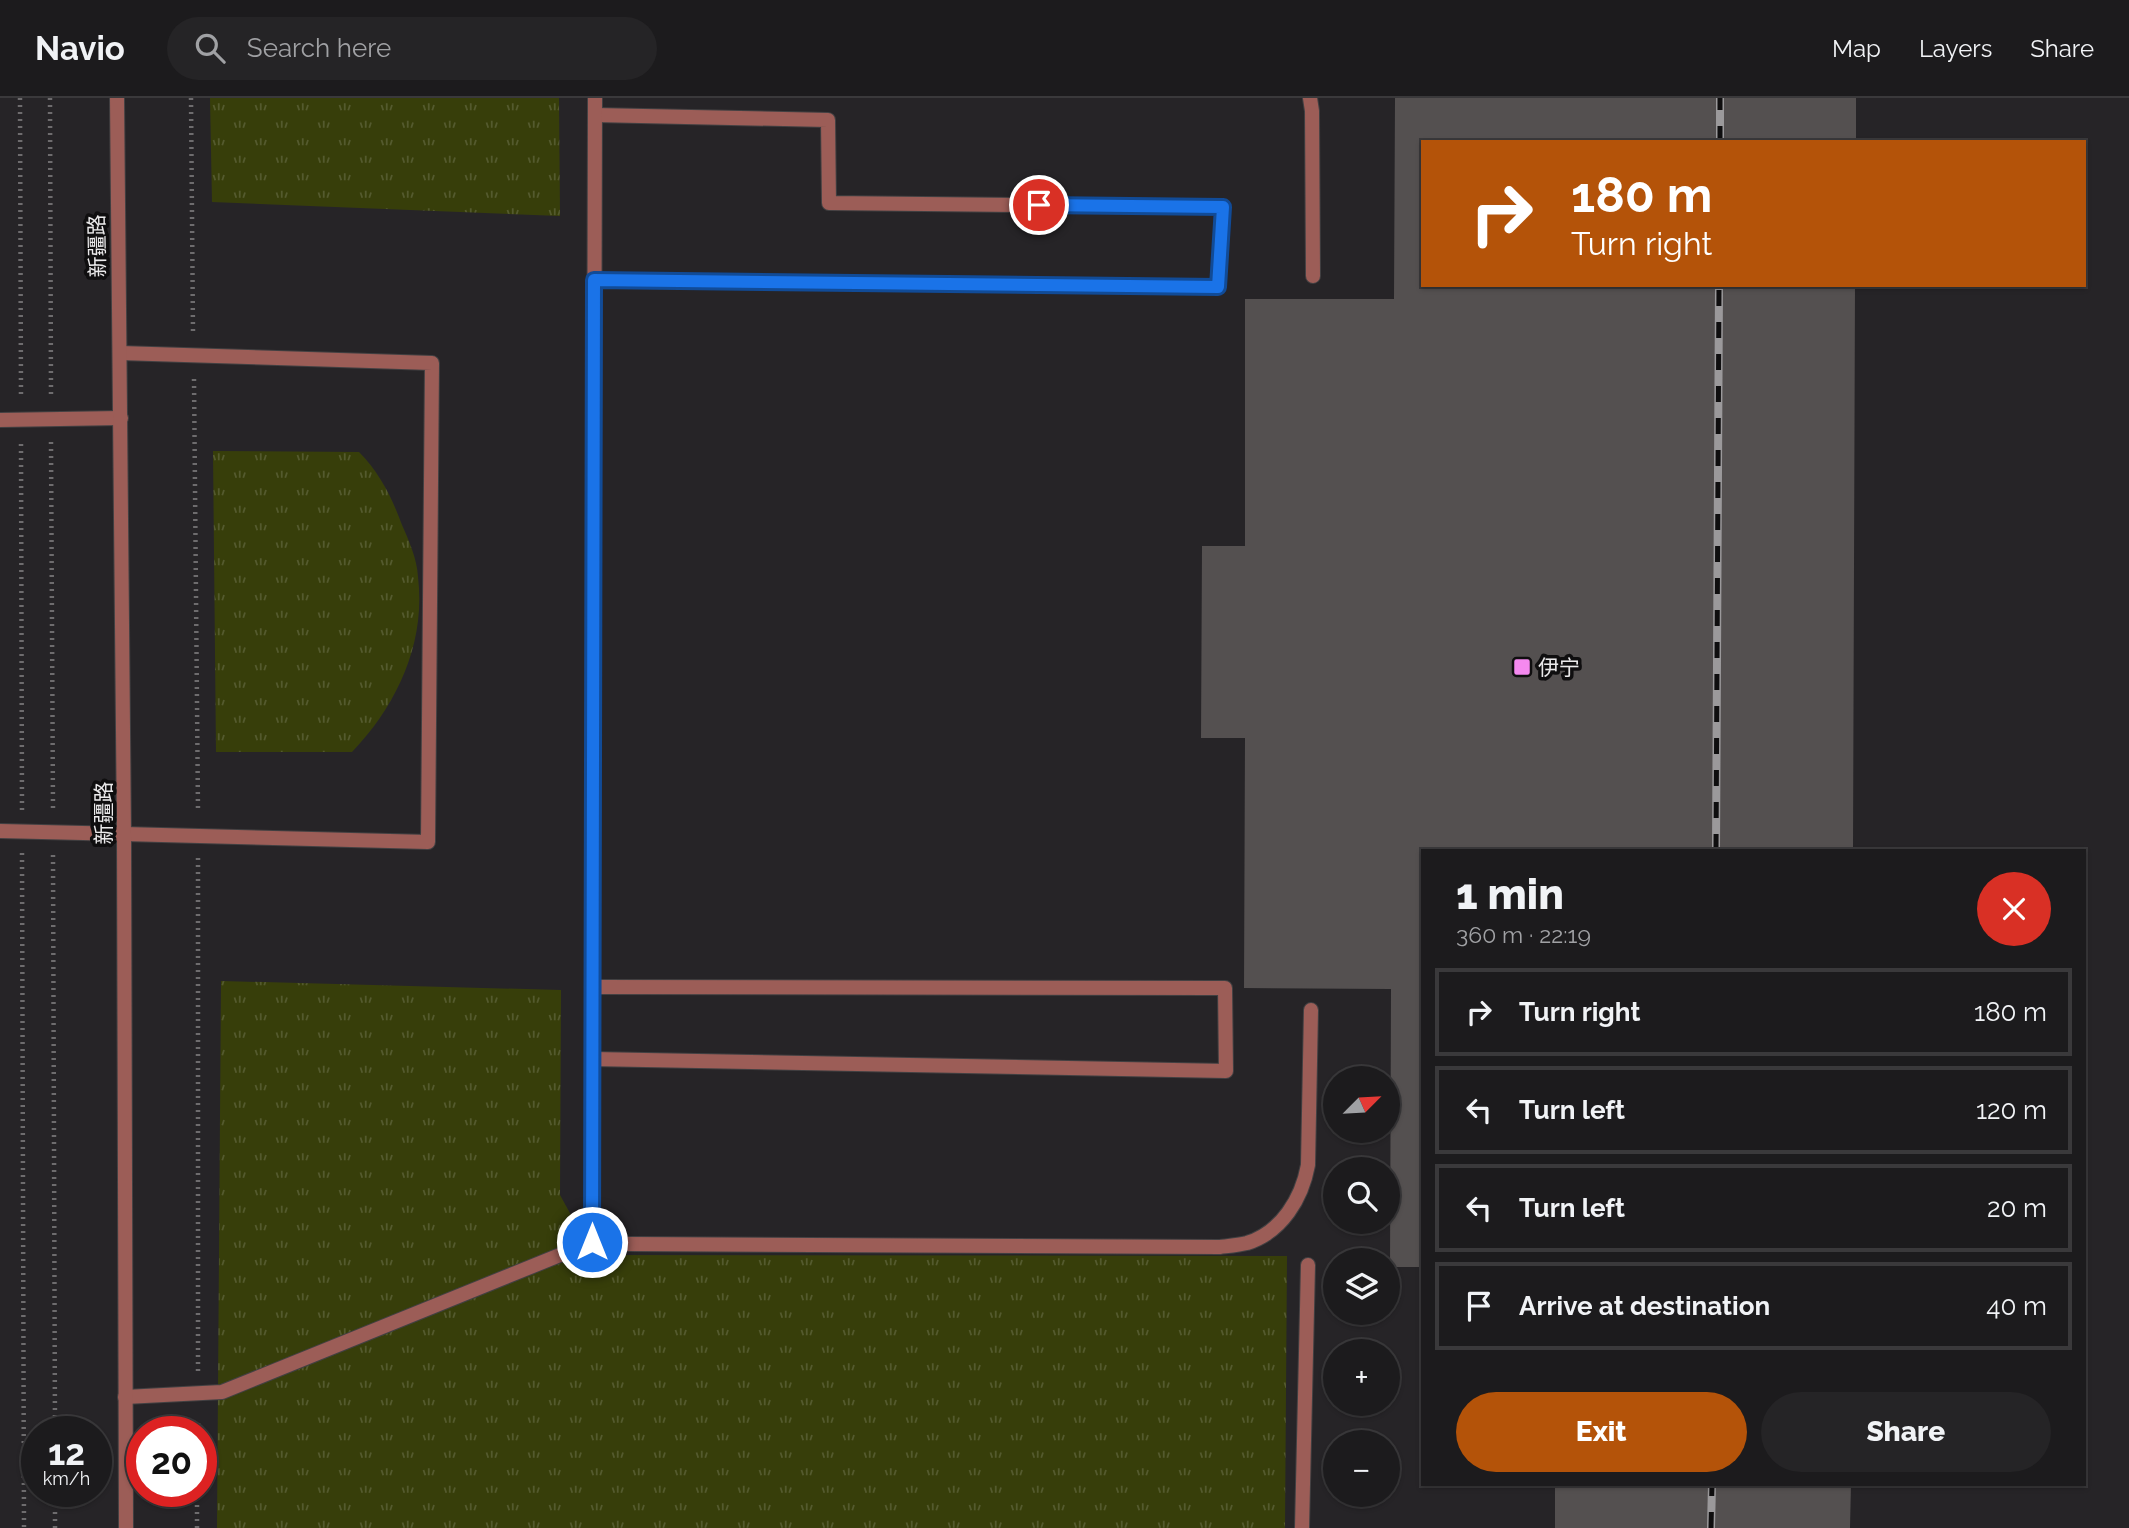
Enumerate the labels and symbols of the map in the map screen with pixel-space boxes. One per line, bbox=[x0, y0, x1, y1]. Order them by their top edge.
pin bbox=[1009, 175, 1069, 235]
street label: 新疆路 bbox=[84, 214, 110, 278]
place label: 伊宁 bbox=[1538, 655, 1580, 680]
marker: 伊宁 bbox=[1512, 657, 1532, 677]
street label: 新疆路 bbox=[91, 782, 116, 845]
north arrow bbox=[1323, 1066, 1400, 1143]
position arrow bbox=[555, 1205, 629, 1279]
speed limit sign: 20 bbox=[126, 1416, 217, 1507]

